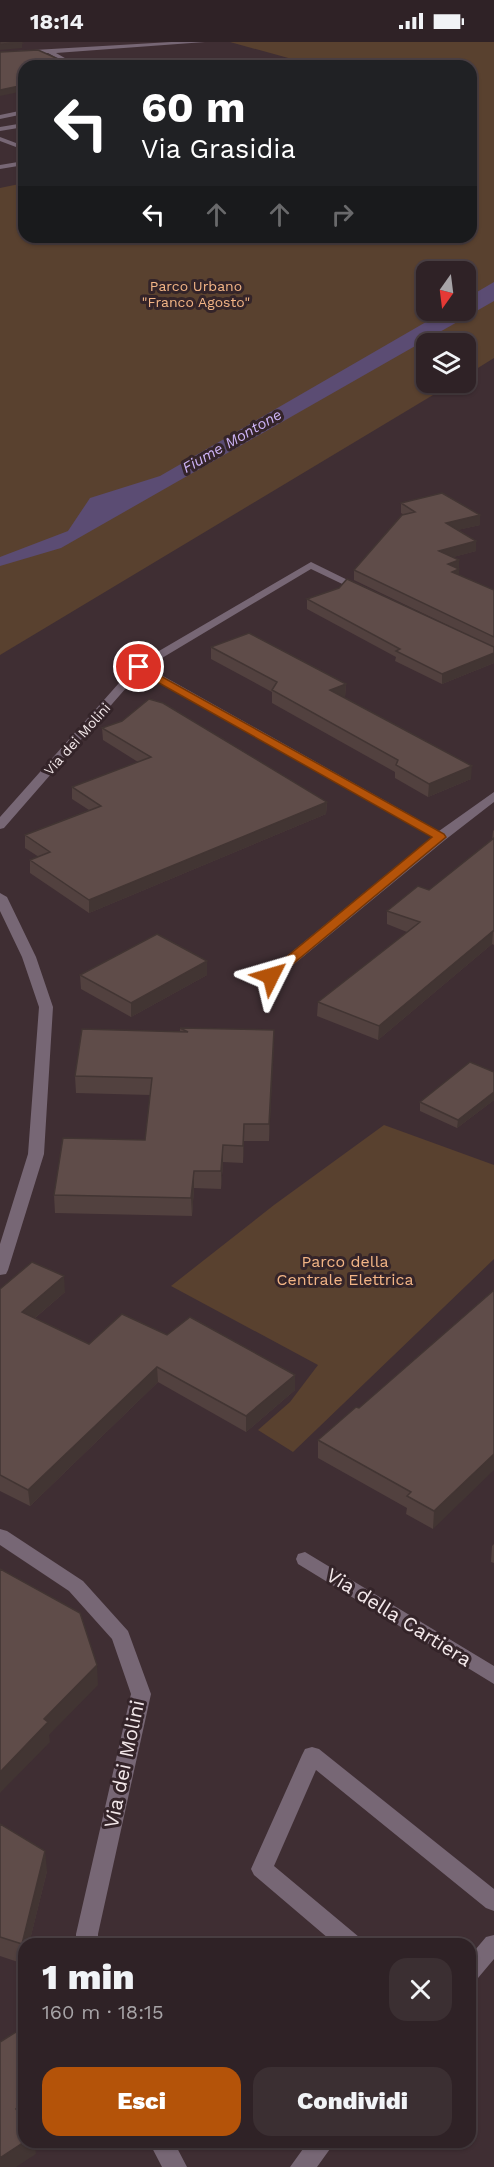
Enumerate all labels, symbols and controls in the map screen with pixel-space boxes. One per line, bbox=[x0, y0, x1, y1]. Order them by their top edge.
text: 18:14 bbox=[30, 9, 84, 34]
text: 60 m bbox=[141, 83, 245, 132]
icon: left bbox=[42, 84, 120, 162]
text: Via Grasidia bbox=[141, 133, 296, 165]
icon: left bbox=[137, 198, 170, 231]
icon: ahead bbox=[200, 198, 233, 231]
icon: ahead bbox=[263, 198, 296, 231]
icon: right bbox=[326, 198, 359, 231]
north arrow bbox=[416, 261, 476, 321]
map controls bbox=[416, 261, 476, 393]
park label: Parco Urbano "Franco Agosto" bbox=[142, 278, 250, 310]
button: layers bbox=[416, 333, 476, 393]
water label: Fiume Montone bbox=[179, 405, 285, 477]
pin bbox=[113, 641, 164, 692]
icon: arrive bbox=[122, 650, 155, 683]
street label: Via dei Molini bbox=[41, 700, 113, 778]
position arrow bbox=[239, 944, 303, 1008]
park label: Parco della Centrale Elettrica bbox=[277, 1252, 413, 1289]
street label: Via della Cartiera bbox=[322, 1563, 476, 1671]
street label: Via dei Molini bbox=[99, 1698, 149, 1830]
text: 1 min bbox=[42, 1956, 135, 1998]
button: close bbox=[389, 1958, 452, 2021]
text: 160 m · 18:15 bbox=[42, 2000, 164, 2024]
button: Esci bbox=[42, 2067, 241, 2136]
button: Condividi bbox=[253, 2067, 452, 2136]

